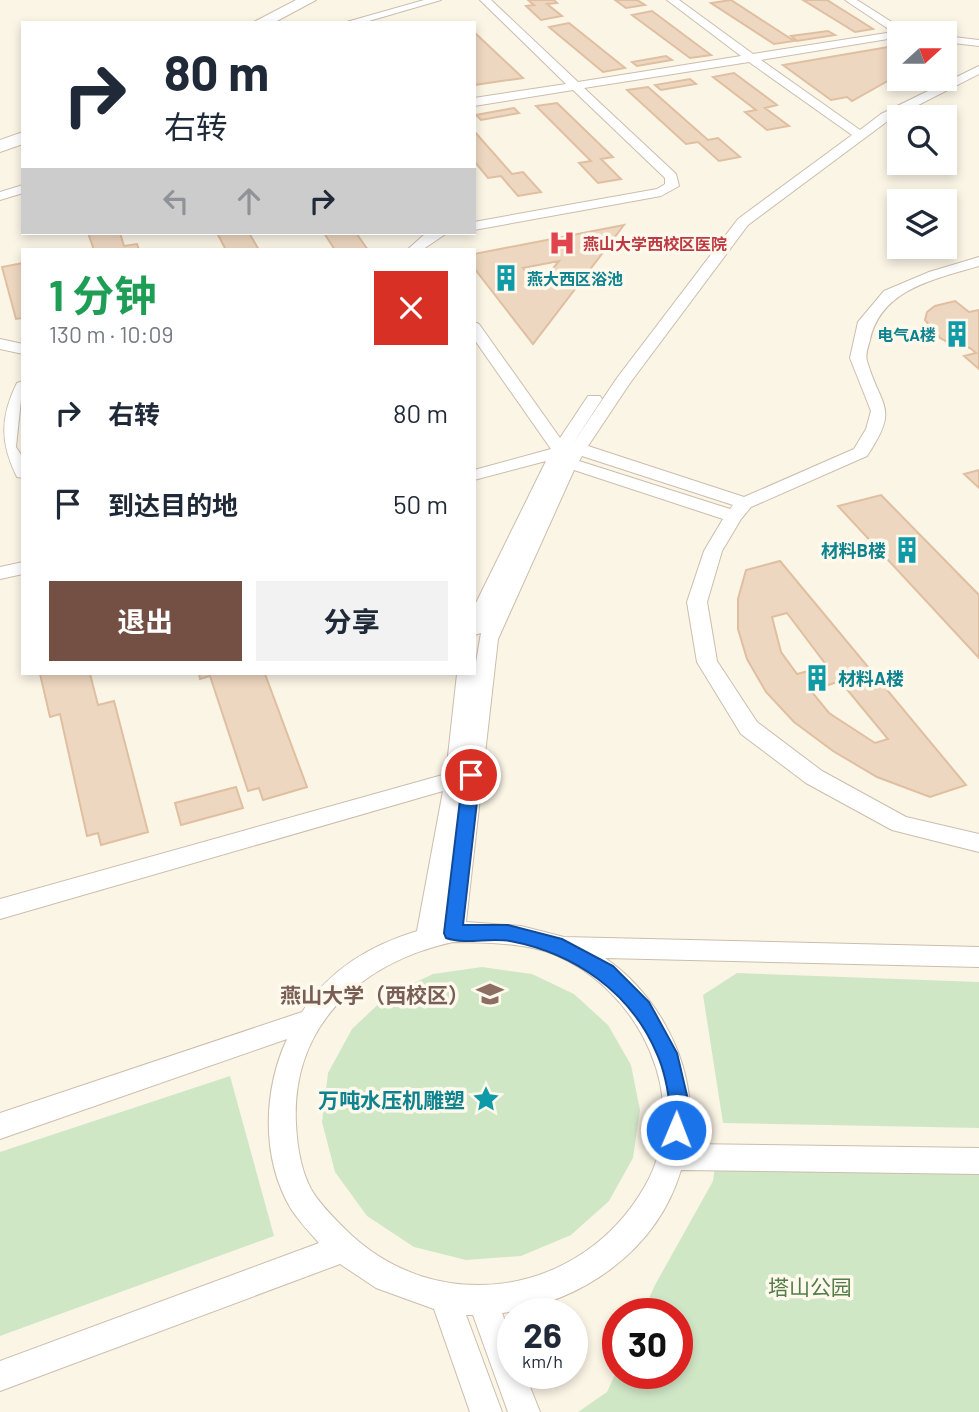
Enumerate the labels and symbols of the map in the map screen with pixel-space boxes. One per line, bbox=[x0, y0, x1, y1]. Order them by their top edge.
north arrow bbox=[887, 21, 957, 91]
hospital icon: 燕山大学西校区医院 bbox=[547, 228, 577, 258]
place label: 燕山大学西校区医院 bbox=[583, 234, 727, 253]
building icon: 燕大西区浴池 bbox=[491, 263, 521, 293]
place label: 燕大西区浴池 bbox=[527, 269, 623, 288]
building icon: 电气A楼 bbox=[942, 319, 972, 349]
place label: 电气A楼 bbox=[877, 325, 936, 344]
building icon: 材料B楼 bbox=[892, 535, 922, 565]
place label: 材料B楼 bbox=[821, 539, 886, 561]
building icon: 材料A楼 bbox=[802, 663, 832, 693]
place label: 材料A楼 bbox=[838, 667, 904, 689]
pin bbox=[441, 745, 501, 805]
school or university icon: 燕山大学（西校区） bbox=[475, 979, 505, 1009]
place label: 燕山大学（西校区） bbox=[280, 982, 469, 1007]
place icon: 万吨水压机雕塑 bbox=[471, 1084, 501, 1114]
place label: 万吨水压机雕塑 bbox=[318, 1087, 465, 1112]
position arrow bbox=[639, 1093, 713, 1167]
park label: 塔山公园 bbox=[768, 1274, 852, 1299]
speed limit sign: 30 bbox=[602, 1298, 693, 1389]

